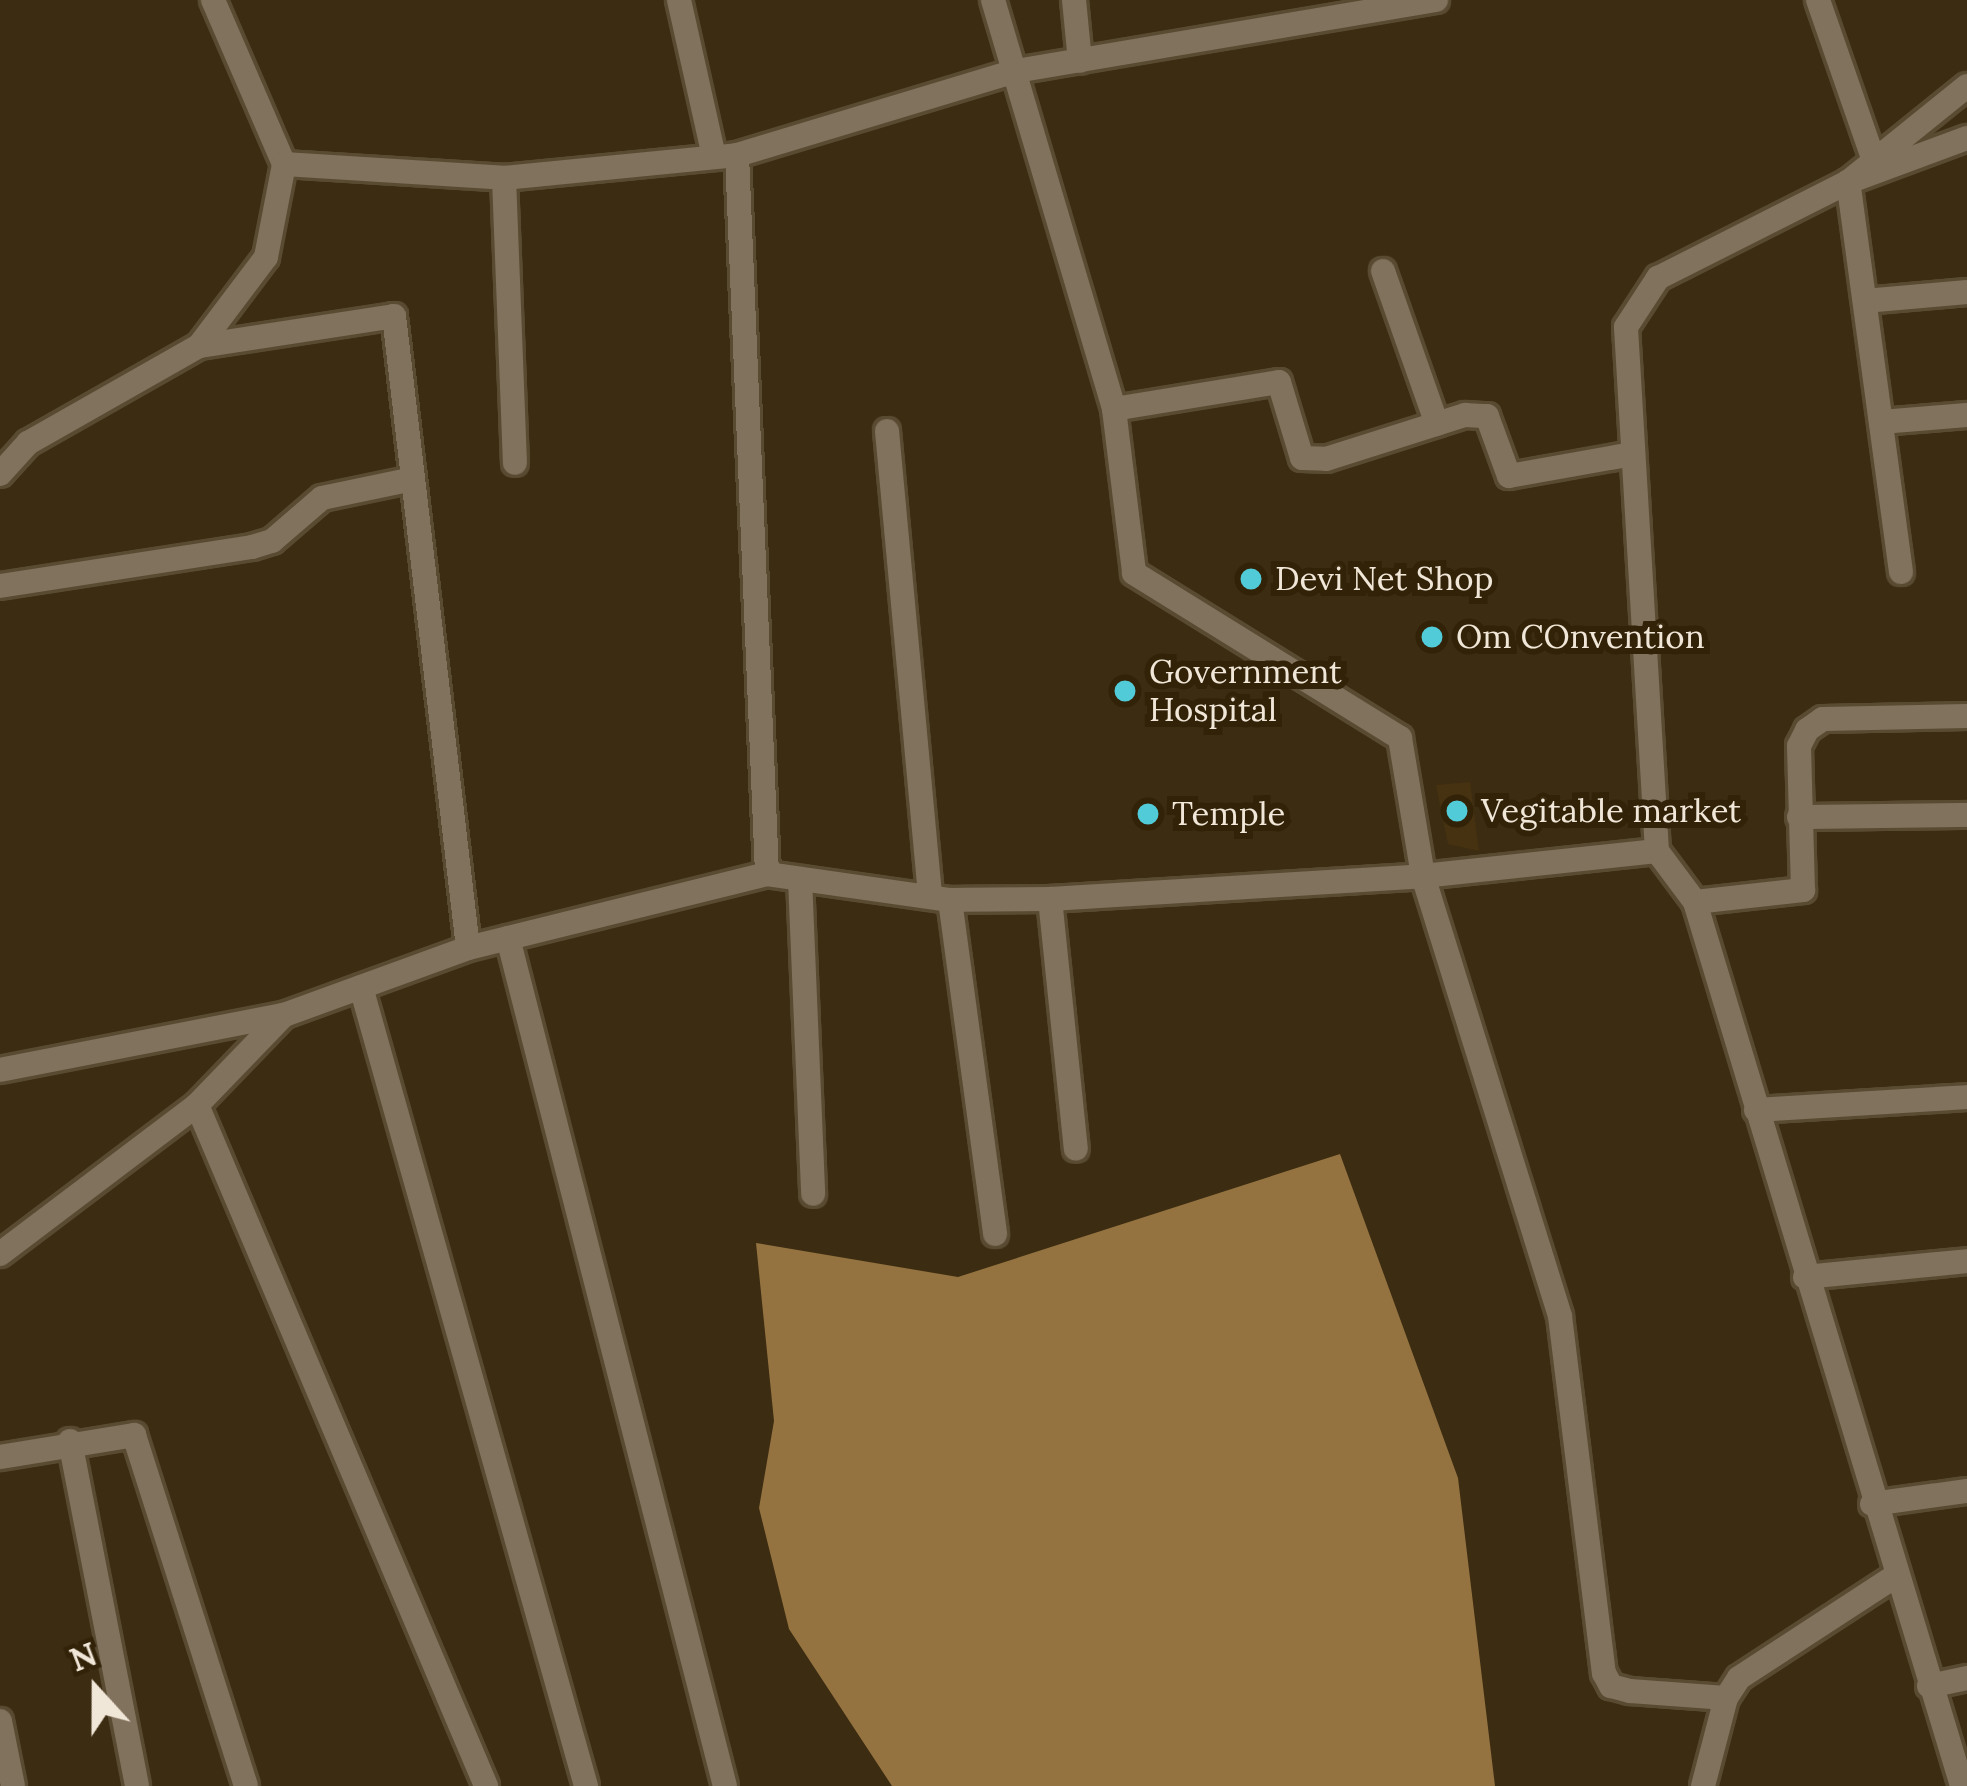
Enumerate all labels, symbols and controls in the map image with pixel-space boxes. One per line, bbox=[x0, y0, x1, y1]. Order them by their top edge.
place label: Devi Net Shop bbox=[1275, 559, 1493, 599]
marker: Devi Net Shop bbox=[1238, 566, 1264, 592]
place label: Om COnvention bbox=[1456, 617, 1705, 657]
marker: Om COnvention bbox=[1419, 624, 1445, 650]
place label: Government Hospital bbox=[1149, 652, 1342, 730]
marker: Government Hospital bbox=[1112, 678, 1138, 704]
place label: Vegitable market bbox=[1481, 791, 1741, 831]
place label: Temple bbox=[1172, 794, 1285, 834]
marker: Vegitable market bbox=[1444, 798, 1470, 824]
marker: Temple bbox=[1135, 801, 1161, 827]
north arrow bbox=[36, 1630, 156, 1750]
text: N bbox=[64, 1632, 103, 1681]

